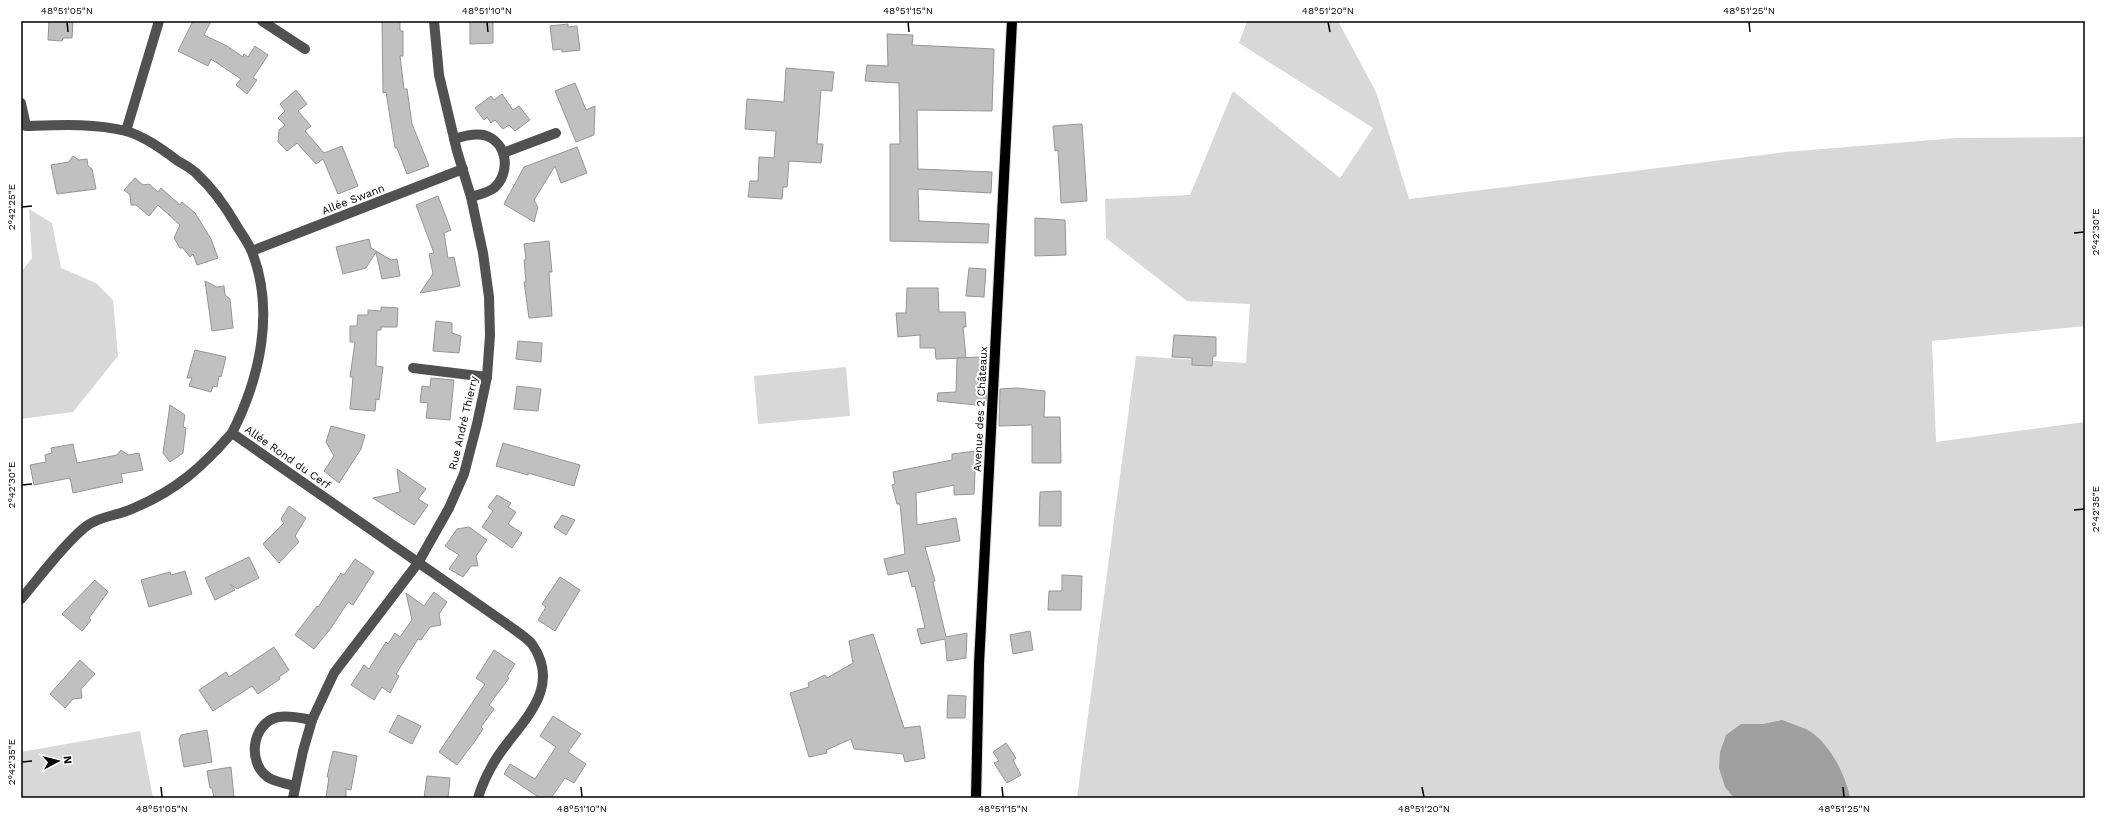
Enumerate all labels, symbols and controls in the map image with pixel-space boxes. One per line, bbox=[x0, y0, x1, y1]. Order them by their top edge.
text: 48°51'05"N bbox=[41, 5, 93, 16]
text: 48°51'10"N bbox=[462, 5, 512, 16]
text: 48°51'15"N bbox=[883, 5, 933, 16]
text: 48°51'20"N bbox=[1302, 5, 1354, 16]
text: 48°51'25"N bbox=[1723, 5, 1775, 16]
street label: Allée Swann bbox=[320, 181, 387, 217]
text: 2°42'25"E bbox=[6, 184, 17, 230]
text: 2°42'30"E bbox=[2090, 209, 2101, 255]
street label: Avenue des 2 Châteaux bbox=[971, 346, 990, 472]
street label: Rue André Thierry bbox=[446, 375, 481, 471]
street label: Allée Rond du Cerf bbox=[242, 423, 334, 492]
text: 2°42'30"E bbox=[6, 462, 17, 508]
text: 2°42'35"E bbox=[2090, 486, 2101, 532]
text: 2°42'35"E bbox=[6, 739, 17, 785]
north arrow bbox=[38, 741, 78, 781]
text: N bbox=[60, 755, 74, 765]
text: 48°51'05"N bbox=[136, 803, 188, 814]
text: 48°51'10"N bbox=[557, 803, 607, 814]
text: 48°51'15"N bbox=[978, 803, 1028, 814]
text: 48°51'20"N bbox=[1398, 803, 1450, 814]
text: 48°51'25"N bbox=[1818, 803, 1870, 814]

